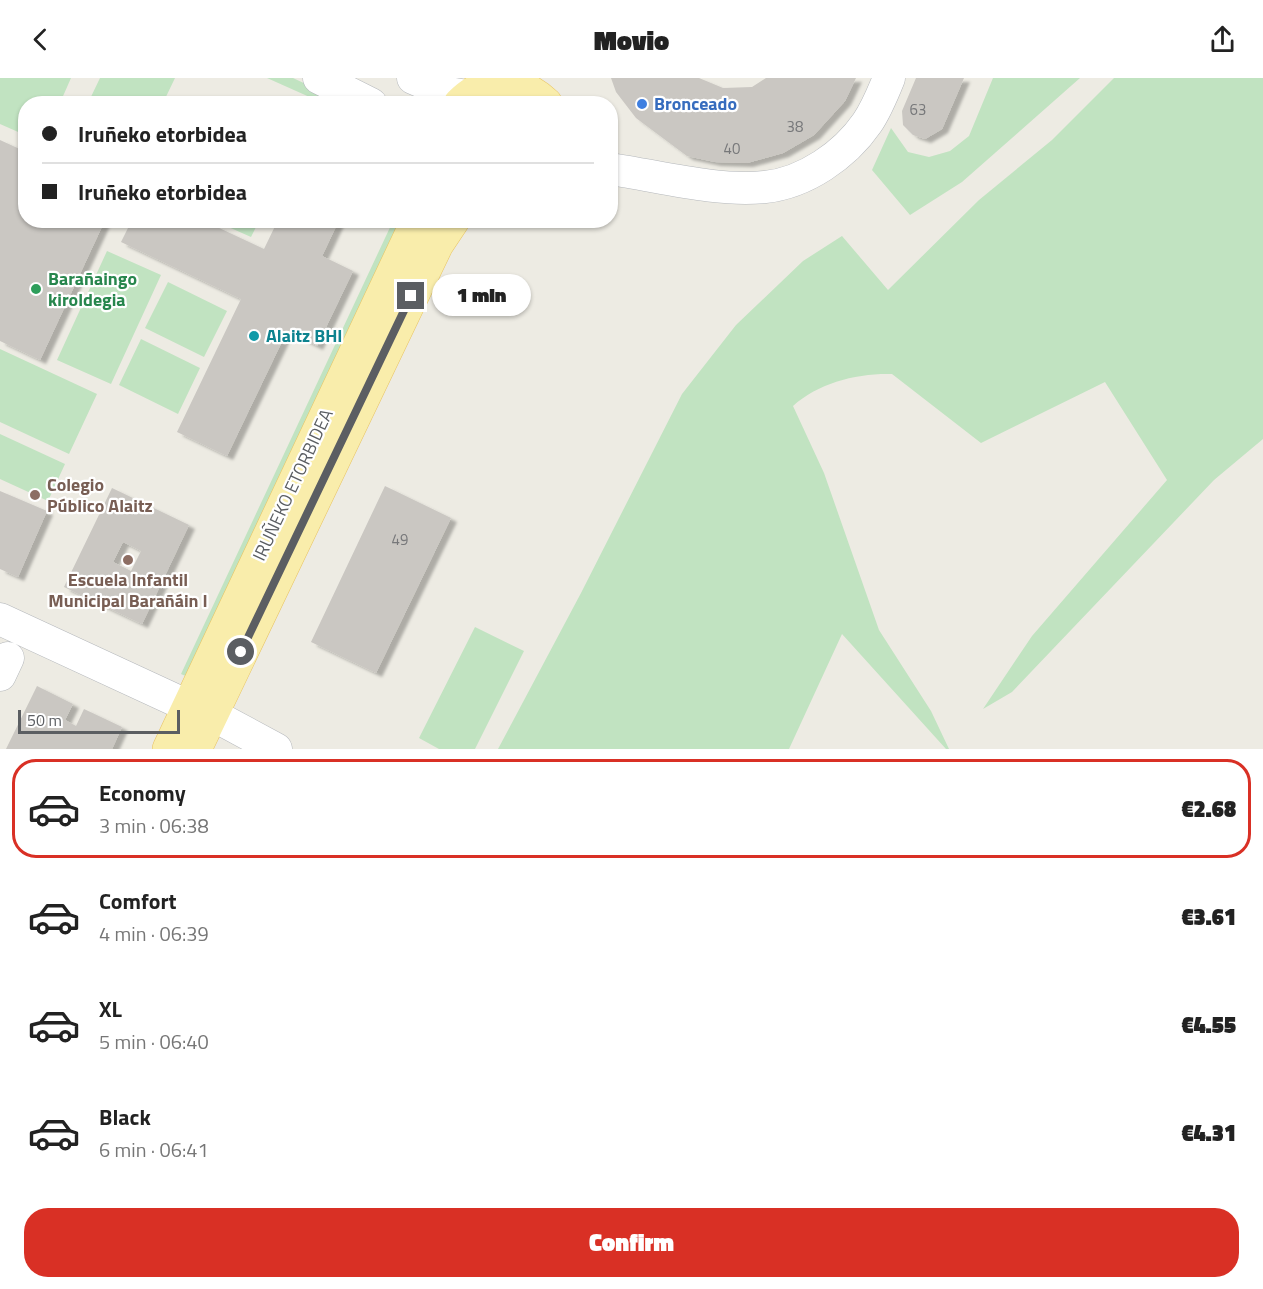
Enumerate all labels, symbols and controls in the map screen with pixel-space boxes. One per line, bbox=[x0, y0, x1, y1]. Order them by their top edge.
text: Movio bbox=[594, 19, 669, 60]
icon: back bbox=[24, 23, 57, 56]
icon: share bbox=[1206, 23, 1239, 56]
place label: Bronceado bbox=[654, 90, 737, 117]
marker: Bronceado bbox=[635, 97, 649, 111]
house number: 63 bbox=[910, 98, 926, 121]
house number: 38 bbox=[787, 115, 803, 138]
text: Iruñeko etorbidea bbox=[78, 117, 247, 151]
house number: 40 bbox=[724, 137, 740, 160]
text: Iruñeko etorbidea bbox=[78, 175, 247, 209]
place label: Barañaingo kiroldegia bbox=[48, 265, 137, 313]
callout: 1 min bbox=[432, 275, 531, 317]
text: 1 min bbox=[457, 279, 506, 310]
marker: Barañaingo kiroldegia bbox=[29, 282, 43, 296]
route end bbox=[397, 282, 424, 309]
place label: Alaitz BHI bbox=[266, 322, 343, 349]
marker: Alaitz BHI bbox=[247, 329, 261, 343]
street label: IRUÑEKO ETORBIDEA bbox=[245, 404, 340, 565]
place label: Colegio Público Alaitz bbox=[47, 471, 153, 519]
marker: Colegio Público Alaitz bbox=[28, 488, 42, 502]
house number: 49 bbox=[392, 528, 408, 551]
marker: Escuela Infantil Municipal Barañáin I bbox=[121, 553, 135, 567]
place label: Escuela Infantil Municipal Barañáin I bbox=[48, 566, 208, 614]
route start bbox=[227, 638, 254, 665]
scale bar bbox=[18, 707, 180, 734]
text: 50 m bbox=[27, 708, 62, 732]
text: Economy bbox=[99, 776, 186, 810]
icon: car bbox=[27, 782, 81, 836]
text: €2.68 bbox=[1181, 792, 1236, 826]
text: 3 min · 06:38 bbox=[99, 810, 209, 841]
text: Comfort bbox=[99, 884, 177, 918]
icon: car bbox=[27, 890, 81, 944]
text: €3.61 bbox=[1181, 900, 1236, 934]
text: 4 min · 06:39 bbox=[99, 918, 209, 949]
text: XL bbox=[99, 992, 122, 1026]
icon: car bbox=[27, 998, 81, 1052]
text: €4.55 bbox=[1181, 1008, 1236, 1042]
text: 5 min · 06:40 bbox=[99, 1026, 209, 1057]
text: Black bbox=[99, 1100, 151, 1134]
icon: car bbox=[27, 1106, 81, 1160]
text: €4.31 bbox=[1181, 1116, 1236, 1150]
text: 6 min · 06:41 bbox=[99, 1134, 209, 1165]
button: Confirm bbox=[24, 1208, 1239, 1277]

